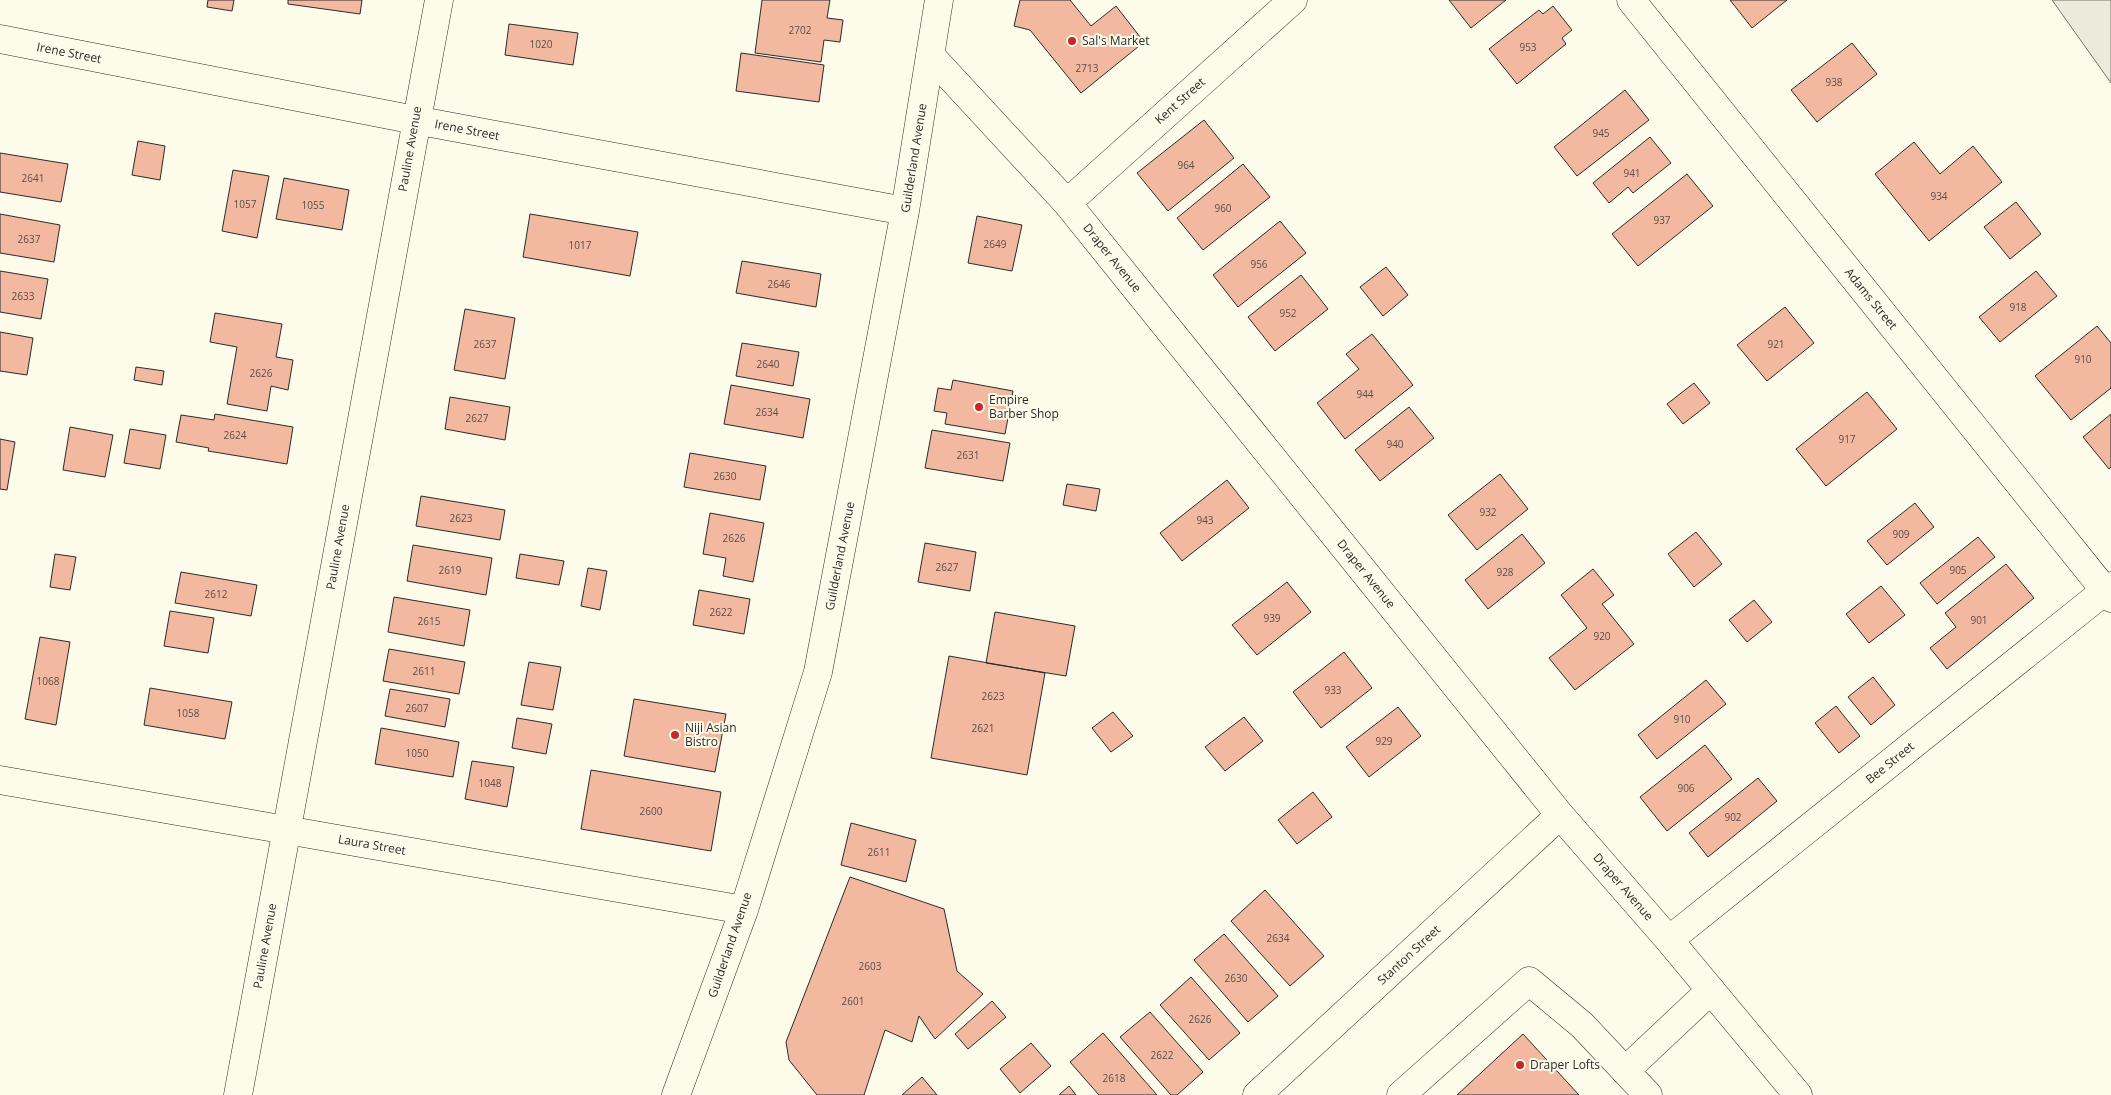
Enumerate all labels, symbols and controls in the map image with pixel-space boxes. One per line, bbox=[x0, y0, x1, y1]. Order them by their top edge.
house number: 2702 bbox=[789, 23, 812, 37]
place label: Sal's Market bbox=[1082, 32, 1149, 49]
marker: Sal's Market bbox=[1066, 35, 1078, 47]
house number: 1020 bbox=[530, 37, 553, 51]
street label: Irene Street bbox=[35, 38, 103, 67]
house number: 953 bbox=[1519, 40, 1537, 54]
house number: 2713 bbox=[1076, 61, 1099, 75]
street label: Kent Street bbox=[1151, 73, 1209, 128]
house number: 938 bbox=[1825, 75, 1843, 89]
street label: Guilderland Avenue bbox=[896, 102, 931, 214]
street label: Pauline Avenue bbox=[394, 105, 425, 193]
street label: Irene Street bbox=[433, 115, 501, 144]
house number: 945 bbox=[1592, 126, 1610, 140]
house number: 964 bbox=[1177, 158, 1195, 172]
house number: 941 bbox=[1623, 166, 1641, 180]
house number: 2641 bbox=[22, 171, 44, 185]
house number: 934 bbox=[1930, 189, 1948, 203]
house number: 1057 bbox=[234, 197, 257, 211]
house number: 1055 bbox=[302, 198, 325, 212]
house number: 960 bbox=[1214, 201, 1232, 215]
house number: 937 bbox=[1653, 213, 1671, 227]
street label: Draper Avenue bbox=[1079, 220, 1146, 296]
house number: 2637 bbox=[18, 232, 41, 246]
house number: 2649 bbox=[984, 237, 1007, 251]
house number: 1017 bbox=[569, 238, 592, 252]
house number: 956 bbox=[1250, 257, 1268, 271]
street label: Adams Street bbox=[1841, 264, 1902, 333]
house number: 2646 bbox=[768, 277, 791, 291]
house number: 2633 bbox=[12, 289, 35, 303]
house number: 918 bbox=[2009, 300, 2027, 314]
house number: 952 bbox=[1279, 306, 1297, 320]
house number: 2637 bbox=[474, 337, 497, 351]
house number: 921 bbox=[1767, 337, 1785, 351]
house number: 910 bbox=[2074, 352, 2092, 366]
house number: 2640 bbox=[757, 357, 780, 371]
house number: 2626 bbox=[250, 366, 273, 380]
house number: 944 bbox=[1356, 387, 1374, 401]
place label: Empire Barber Shop bbox=[989, 391, 1059, 422]
marker: Empire Barber Shop bbox=[973, 401, 985, 413]
house number: 2634 bbox=[756, 405, 779, 419]
house number: 2627 bbox=[466, 411, 489, 425]
house number: 2624 bbox=[224, 428, 247, 442]
house number: 917 bbox=[1838, 432, 1856, 446]
house number: 940 bbox=[1386, 437, 1404, 451]
house number: 2631 bbox=[957, 448, 979, 462]
house number: 2630 bbox=[714, 469, 737, 483]
street label: Guilderland Avenue bbox=[821, 500, 858, 612]
street label: Pauline Avenue bbox=[322, 503, 353, 591]
house number: 932 bbox=[1479, 505, 1497, 519]
house number: 2623 bbox=[450, 511, 473, 525]
house number: 943 bbox=[1196, 513, 1214, 527]
house number: 909 bbox=[1892, 527, 1910, 541]
house number: 2626 bbox=[723, 531, 746, 545]
street label: Draper Avenue bbox=[1333, 536, 1400, 612]
house number: 2627 bbox=[936, 560, 959, 574]
house number: 2619 bbox=[439, 563, 462, 577]
house number: 905 bbox=[1949, 563, 1967, 577]
house number: 928 bbox=[1496, 565, 1514, 579]
house number: 2612 bbox=[205, 587, 228, 601]
house number: 2622 bbox=[710, 605, 733, 619]
house number: 939 bbox=[1263, 611, 1281, 625]
house number: 901 bbox=[1970, 613, 1988, 627]
house number: 2615 bbox=[418, 614, 441, 628]
house number: 920 bbox=[1593, 629, 1611, 643]
house number: 2611 bbox=[413, 664, 435, 678]
house number: 1068 bbox=[37, 674, 60, 688]
house number: 933 bbox=[1324, 683, 1342, 697]
house number: 2623 bbox=[982, 689, 1005, 703]
house number: 2607 bbox=[406, 701, 429, 715]
house number: 1058 bbox=[177, 706, 200, 720]
house number: 910 bbox=[1673, 712, 1691, 726]
place label: Niji Asian Bistro bbox=[685, 719, 737, 750]
house number: 2621 bbox=[972, 721, 994, 735]
marker: Niji Asian Bistro bbox=[669, 729, 681, 741]
house number: 929 bbox=[1375, 734, 1393, 748]
street label: Bee Street bbox=[1862, 738, 1918, 787]
house number: 1050 bbox=[406, 746, 429, 760]
house number: 1048 bbox=[479, 776, 502, 790]
house number: 906 bbox=[1677, 781, 1695, 795]
house number: 2600 bbox=[640, 804, 663, 818]
house number: 902 bbox=[1724, 810, 1742, 824]
street label: Laura Street bbox=[337, 830, 407, 859]
house number: 2611 bbox=[868, 845, 890, 859]
street label: Draper Avenue bbox=[1589, 849, 1658, 924]
street label: Guilderland Avenue bbox=[704, 890, 756, 1000]
street label: Pauline Avenue bbox=[249, 902, 280, 990]
street label: Stanton Street bbox=[1373, 921, 1444, 988]
house number: 2634 bbox=[1267, 931, 1290, 945]
house number: 2603 bbox=[859, 959, 882, 973]
house number: 2630 bbox=[1225, 971, 1248, 985]
house number: 2601 bbox=[842, 994, 864, 1008]
house number: 2626 bbox=[1189, 1012, 1212, 1026]
house number: 2622 bbox=[1151, 1048, 1174, 1062]
place label: Draper Lofts bbox=[1530, 1056, 1600, 1073]
marker: Draper Lofts bbox=[1514, 1059, 1526, 1071]
house number: 2618 bbox=[1103, 1071, 1126, 1085]

